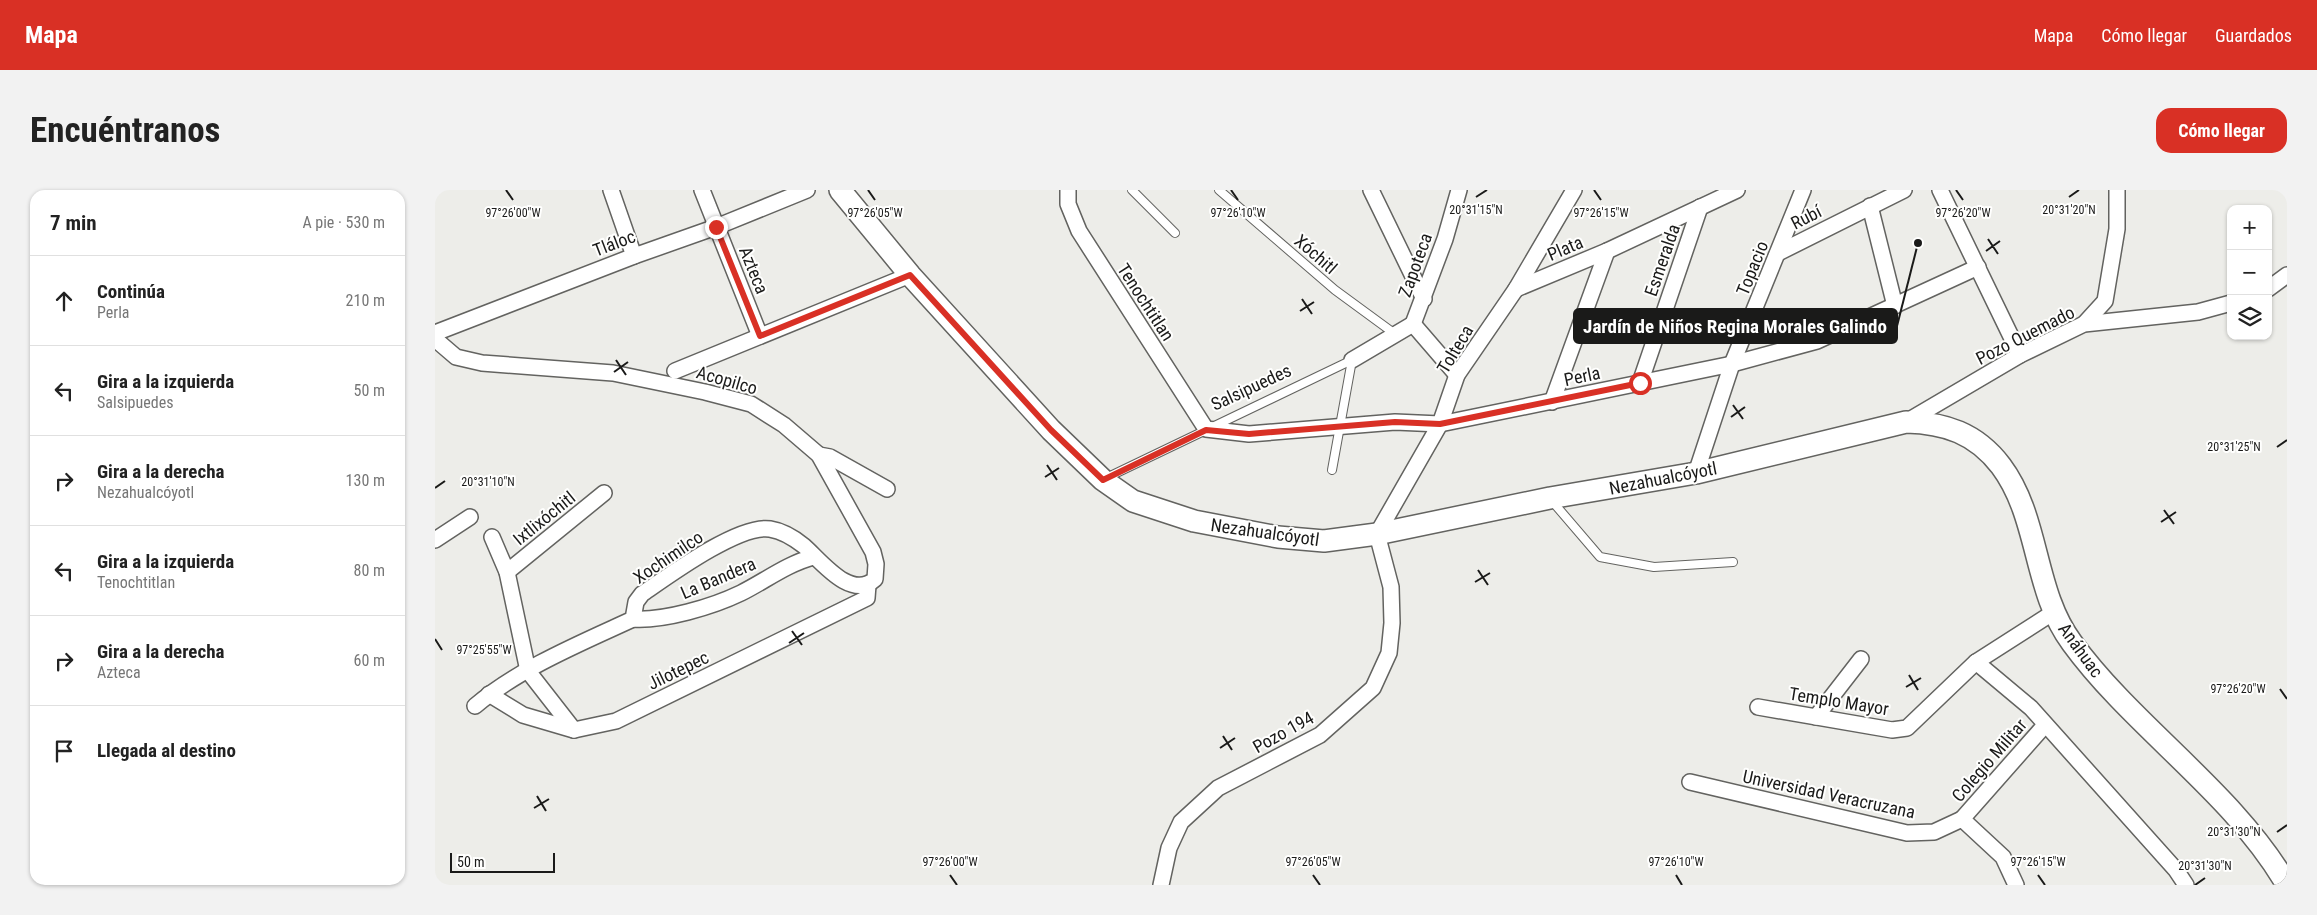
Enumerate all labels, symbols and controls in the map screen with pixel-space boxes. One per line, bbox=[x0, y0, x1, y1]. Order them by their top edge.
text: Mapa bbox=[25, 21, 78, 49]
text: Mapa bbox=[2034, 25, 2073, 46]
text: Cómo llegar bbox=[2101, 25, 2187, 46]
text: Guardados bbox=[2215, 25, 2292, 46]
button: Cómo llegar bbox=[2156, 108, 2287, 153]
text: Encuéntranos bbox=[30, 110, 221, 151]
street label: Rubí bbox=[1787, 200, 1825, 233]
text: 20°31'15"N bbox=[1449, 203, 1503, 217]
text: 20°31'20"N bbox=[2042, 203, 2096, 217]
map controls bbox=[2227, 205, 2272, 340]
button: + bbox=[2227, 205, 2272, 250]
text: 97°26'00"W bbox=[485, 206, 541, 220]
text: 97°26'05"W bbox=[847, 206, 903, 220]
text: 97°26'10"W bbox=[1210, 206, 1266, 220]
text: 97°26'15"W bbox=[1573, 206, 1629, 220]
text: 97°26'20"W bbox=[1935, 206, 1991, 220]
text: 7 min bbox=[50, 211, 97, 235]
text: A pie · 530 m bbox=[302, 213, 385, 232]
route end bbox=[705, 216, 728, 239]
street label: Esmeralda bbox=[1640, 221, 1684, 299]
street label: Tláloc bbox=[590, 225, 638, 261]
street label: Xóchitl bbox=[1290, 230, 1342, 278]
street label: Zapoteca bbox=[1394, 230, 1436, 300]
street label: Plata bbox=[1544, 231, 1586, 265]
street label: Topacio bbox=[1732, 238, 1772, 298]
street label: Azteca bbox=[735, 243, 773, 297]
button: − bbox=[2227, 250, 2272, 295]
street label: Tenochtitlan bbox=[1113, 259, 1179, 345]
text: Continúa bbox=[97, 280, 165, 303]
icon: ahead bbox=[50, 287, 78, 315]
text: 210 m bbox=[346, 291, 385, 310]
button: layers bbox=[2227, 295, 2272, 340]
street label: Pozo Quemado bbox=[1972, 301, 2078, 369]
text: Perla bbox=[97, 303, 129, 322]
callout: Jardín de Niños Regina Morales Galindo bbox=[1574, 309, 1897, 343]
text: Jardín de Niños Regina Morales Galindo bbox=[1583, 315, 1887, 338]
street label: Tolteca bbox=[1433, 321, 1477, 377]
street label: Salsipuedes bbox=[1208, 359, 1294, 415]
street label: Acopilco bbox=[694, 361, 760, 399]
street label: Perla bbox=[1562, 362, 1602, 390]
text: Gira a la izquierda bbox=[97, 370, 234, 393]
route start bbox=[1629, 372, 1652, 395]
icon: left bbox=[50, 377, 78, 405]
text: 50 m bbox=[353, 381, 385, 400]
text: Salsipuedes bbox=[97, 393, 173, 412]
text: 20°31'25"N bbox=[2207, 440, 2261, 454]
street label: Nezahualcóyotl bbox=[1607, 457, 1719, 499]
text: Gira a la derecha bbox=[97, 460, 224, 483]
icon: right bbox=[50, 467, 78, 495]
text: 130 m bbox=[346, 471, 385, 490]
text: 20°31'10"N bbox=[461, 475, 515, 489]
text: Nezahualcóyotl bbox=[97, 483, 194, 502]
street label: Ixtlixóchitl bbox=[509, 487, 579, 549]
street label: Nezahualcóyotl bbox=[1209, 514, 1321, 550]
street label: Xochimilco bbox=[629, 526, 707, 588]
text: Gira a la izquierda bbox=[97, 550, 234, 573]
street label: La Bandera bbox=[677, 553, 759, 603]
icon: left bbox=[50, 557, 78, 585]
text: 80 m bbox=[353, 561, 385, 580]
text: Tenochtitlan bbox=[97, 573, 175, 592]
street label: Anáhuac bbox=[2054, 619, 2108, 681]
text: Gira a la derecha bbox=[97, 640, 224, 663]
text: 97°25'55"W bbox=[456, 643, 512, 657]
street label: Jilotepec bbox=[644, 646, 712, 694]
icon: right bbox=[50, 647, 78, 675]
text: 60 m bbox=[353, 651, 385, 670]
text: Azteca bbox=[97, 663, 141, 682]
text: 97°26'20"W bbox=[2210, 682, 2266, 696]
street label: Templo Mayor bbox=[1788, 683, 1891, 719]
street label: Pozo 194 bbox=[1249, 707, 1317, 757]
street label: Colegio Militar bbox=[1947, 714, 2031, 806]
icon: arrive bbox=[50, 737, 78, 765]
text: Llegada al destino bbox=[97, 739, 236, 762]
street label: Universidad Veracruzana bbox=[1741, 765, 1917, 823]
text: 20°31'30"N bbox=[2207, 825, 2261, 839]
scale bar bbox=[450, 850, 555, 873]
text: 50 m bbox=[457, 854, 485, 870]
text: 97°26'00"W bbox=[922, 855, 978, 869]
text: 97°26'05"W bbox=[1285, 855, 1341, 869]
text: 97°26'10"W bbox=[1648, 855, 1704, 869]
text: 97°26'15"W bbox=[2010, 855, 2066, 869]
text: 20°31'30"N bbox=[2178, 859, 2232, 873]

